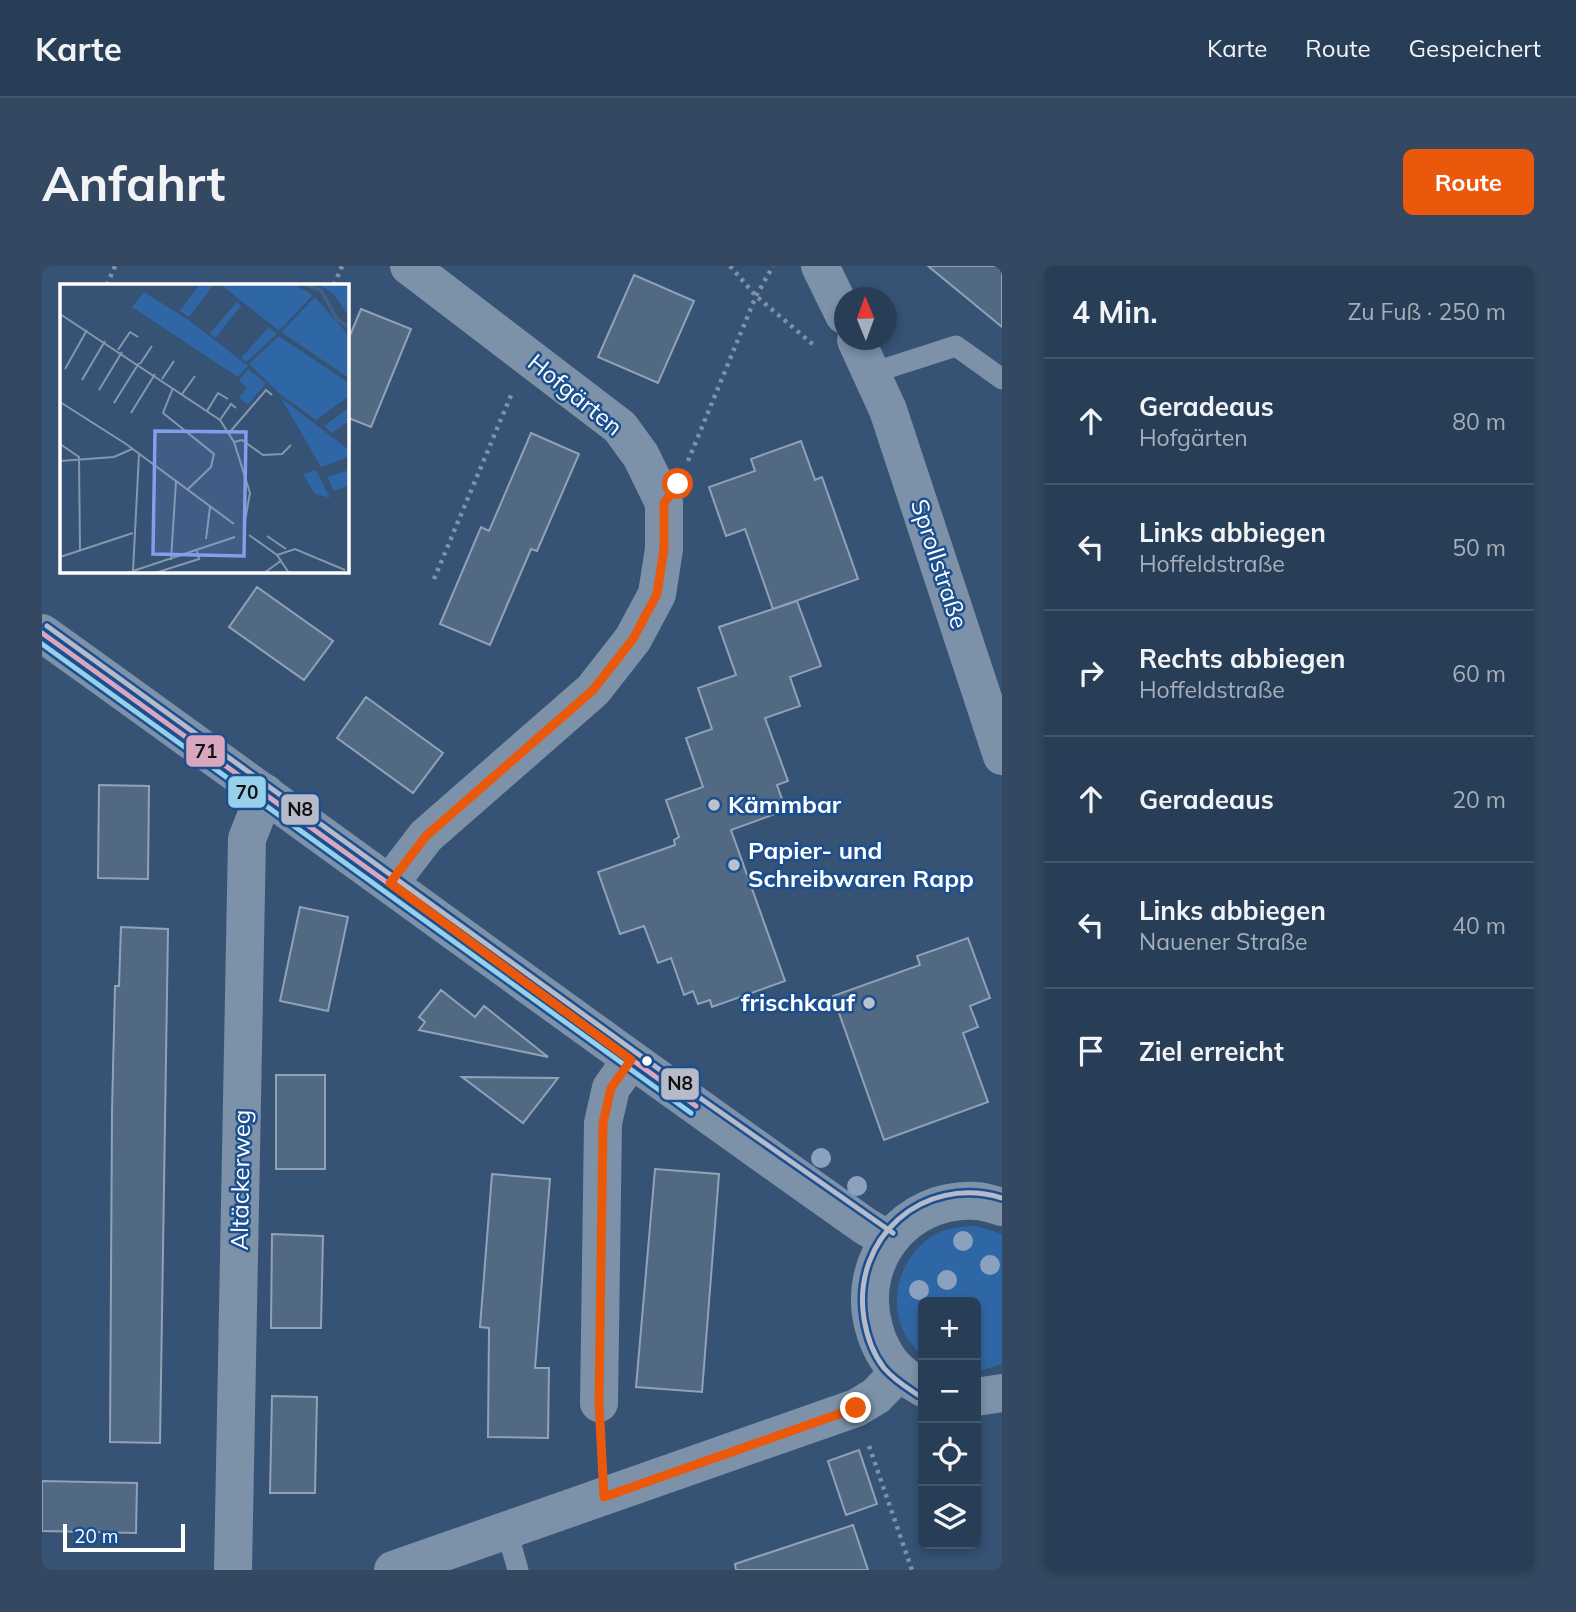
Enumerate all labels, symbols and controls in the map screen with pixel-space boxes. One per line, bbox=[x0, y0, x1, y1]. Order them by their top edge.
text: Karte bbox=[35, 28, 122, 69]
text: Karte bbox=[1207, 33, 1267, 63]
text: Route bbox=[1305, 33, 1371, 63]
text: Gespeichert bbox=[1409, 33, 1541, 63]
button: Route bbox=[1403, 149, 1534, 215]
text: Anfahrt bbox=[42, 152, 225, 213]
inset map bbox=[60, 284, 348, 572]
north arrow bbox=[834, 287, 897, 350]
text: 4 Min. bbox=[1072, 293, 1158, 331]
text: Zu Fuß · 250 m bbox=[1348, 297, 1506, 326]
street label: Hofgärten bbox=[522, 347, 629, 442]
text: Geradeaus bbox=[1139, 390, 1274, 423]
icon: ahead bbox=[1072, 402, 1110, 440]
text: 80 m bbox=[1452, 407, 1506, 436]
text: Hofgärten bbox=[1139, 423, 1248, 452]
route start bbox=[662, 468, 693, 499]
street label: Sprollstraße bbox=[905, 495, 975, 632]
text: Links abbiegen bbox=[1139, 516, 1326, 549]
icon: left bbox=[1072, 528, 1110, 566]
text: 50 m bbox=[1452, 533, 1506, 562]
text: Hoffeldstraße bbox=[1139, 549, 1285, 578]
text: Rechts abbiegen bbox=[1139, 642, 1345, 675]
icon: right bbox=[1072, 654, 1110, 692]
text: 60 m bbox=[1452, 659, 1506, 688]
text: Hoffeldstraße bbox=[1139, 675, 1285, 704]
line badge: 71 bbox=[185, 734, 226, 768]
text: 71 bbox=[195, 739, 217, 763]
line badge: 70 bbox=[227, 775, 267, 809]
text: 70 bbox=[236, 780, 258, 804]
icon: ahead bbox=[1072, 780, 1110, 818]
text: Geradeaus bbox=[1139, 783, 1274, 816]
text: 20 m bbox=[1452, 785, 1506, 814]
place label: Kämmbar bbox=[728, 789, 842, 819]
line badge: N8 bbox=[280, 793, 320, 826]
text: N8 bbox=[287, 797, 313, 821]
marker: Kämmbar bbox=[706, 797, 722, 813]
place label: Papier- und Schreibwaren Rapp bbox=[748, 835, 974, 893]
marker: Papier- und Schreibwaren Rapp bbox=[726, 857, 742, 873]
text: Links abbiegen bbox=[1139, 894, 1326, 927]
icon: left bbox=[1072, 906, 1110, 944]
text: 40 m bbox=[1452, 911, 1506, 940]
text: Nauener Straße bbox=[1139, 927, 1308, 956]
place label: frischkauf bbox=[741, 987, 856, 1017]
marker: frischkauf bbox=[861, 995, 877, 1011]
icon: arrive bbox=[1072, 1032, 1110, 1070]
text: Ziel erreicht bbox=[1139, 1035, 1284, 1068]
unlabelled marker bbox=[640, 1054, 654, 1068]
line badge: N8 bbox=[660, 1067, 700, 1101]
text: N8 bbox=[667, 1071, 693, 1095]
street label: Altäckerweg bbox=[224, 1109, 256, 1251]
map controls bbox=[918, 1297, 981, 1549]
button: + bbox=[918, 1297, 981, 1360]
button: − bbox=[918, 1360, 981, 1423]
route end bbox=[840, 1392, 871, 1423]
button: locate bbox=[918, 1423, 981, 1486]
button: layers bbox=[918, 1486, 981, 1549]
scale bar bbox=[63, 1521, 186, 1553]
text: 20 m bbox=[74, 1524, 118, 1548]

